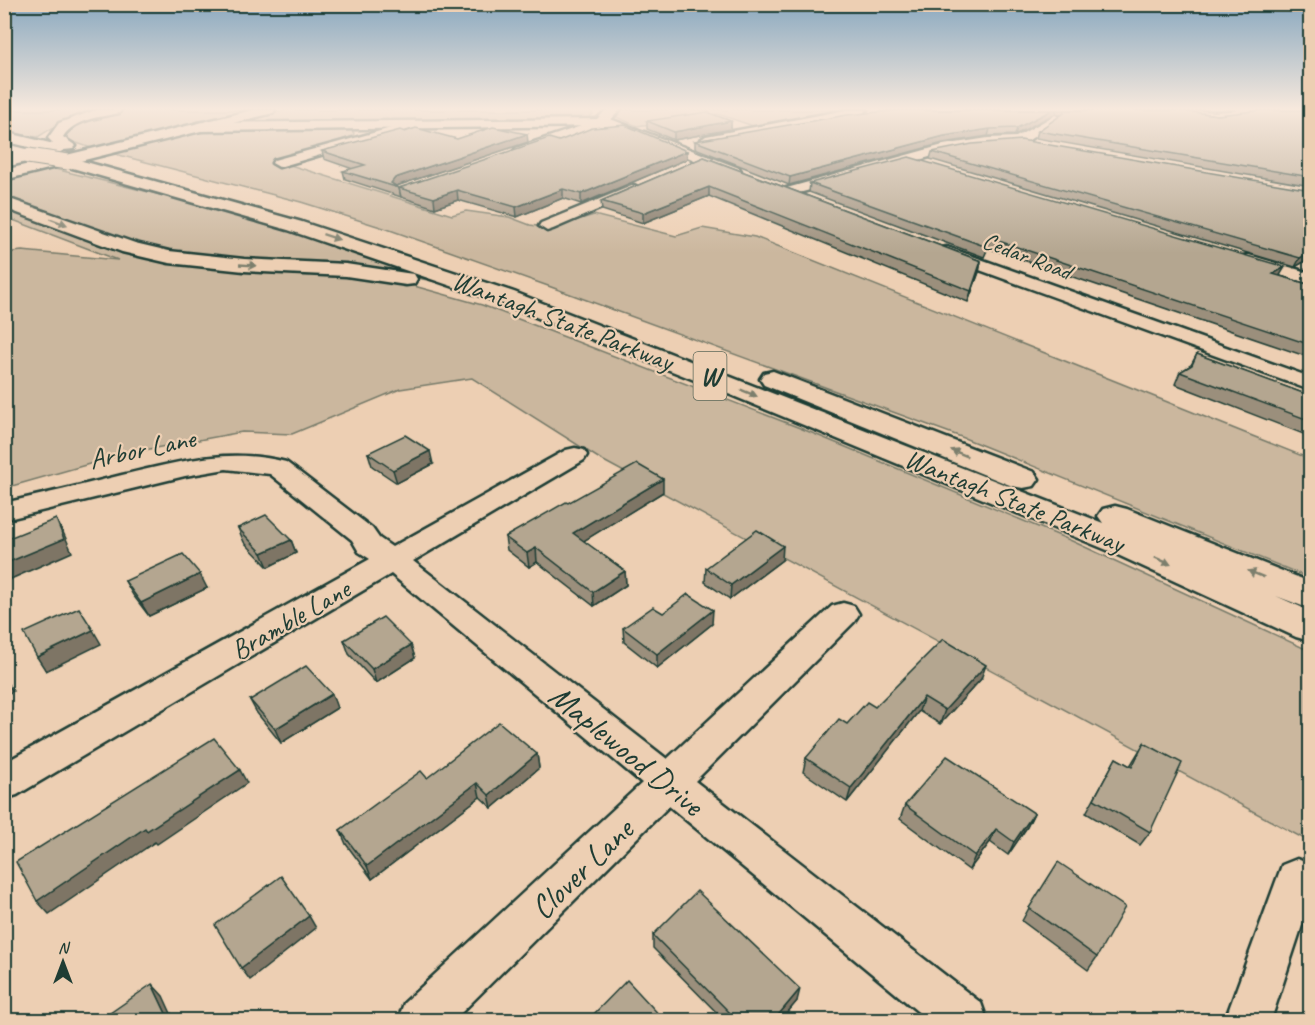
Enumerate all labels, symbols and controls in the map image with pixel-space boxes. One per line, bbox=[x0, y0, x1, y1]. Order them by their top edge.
one-way arrow bbox=[51, 218, 69, 228]
street label: Cedar Road bbox=[978, 225, 1079, 288]
one-way arrow bbox=[322, 233, 340, 242]
one-way arrow bbox=[239, 260, 258, 269]
street label: Wantagh State Parkway bbox=[448, 262, 680, 379]
road number: W bbox=[694, 352, 726, 400]
one-way arrow bbox=[741, 388, 759, 398]
street label: Arbor Lane bbox=[86, 420, 200, 477]
street label: Wantagh State Parkway bbox=[900, 441, 1132, 561]
one-way arrow bbox=[950, 448, 968, 458]
one-way arrow bbox=[1155, 557, 1172, 566]
one-way arrow bbox=[1247, 569, 1265, 579]
street label: Bramble Lane bbox=[224, 570, 358, 668]
street label: Maplewood Drive bbox=[540, 675, 714, 826]
street label: Clover Lane bbox=[521, 808, 644, 928]
north arrow bbox=[33, 932, 93, 992]
text: N bbox=[58, 938, 71, 958]

